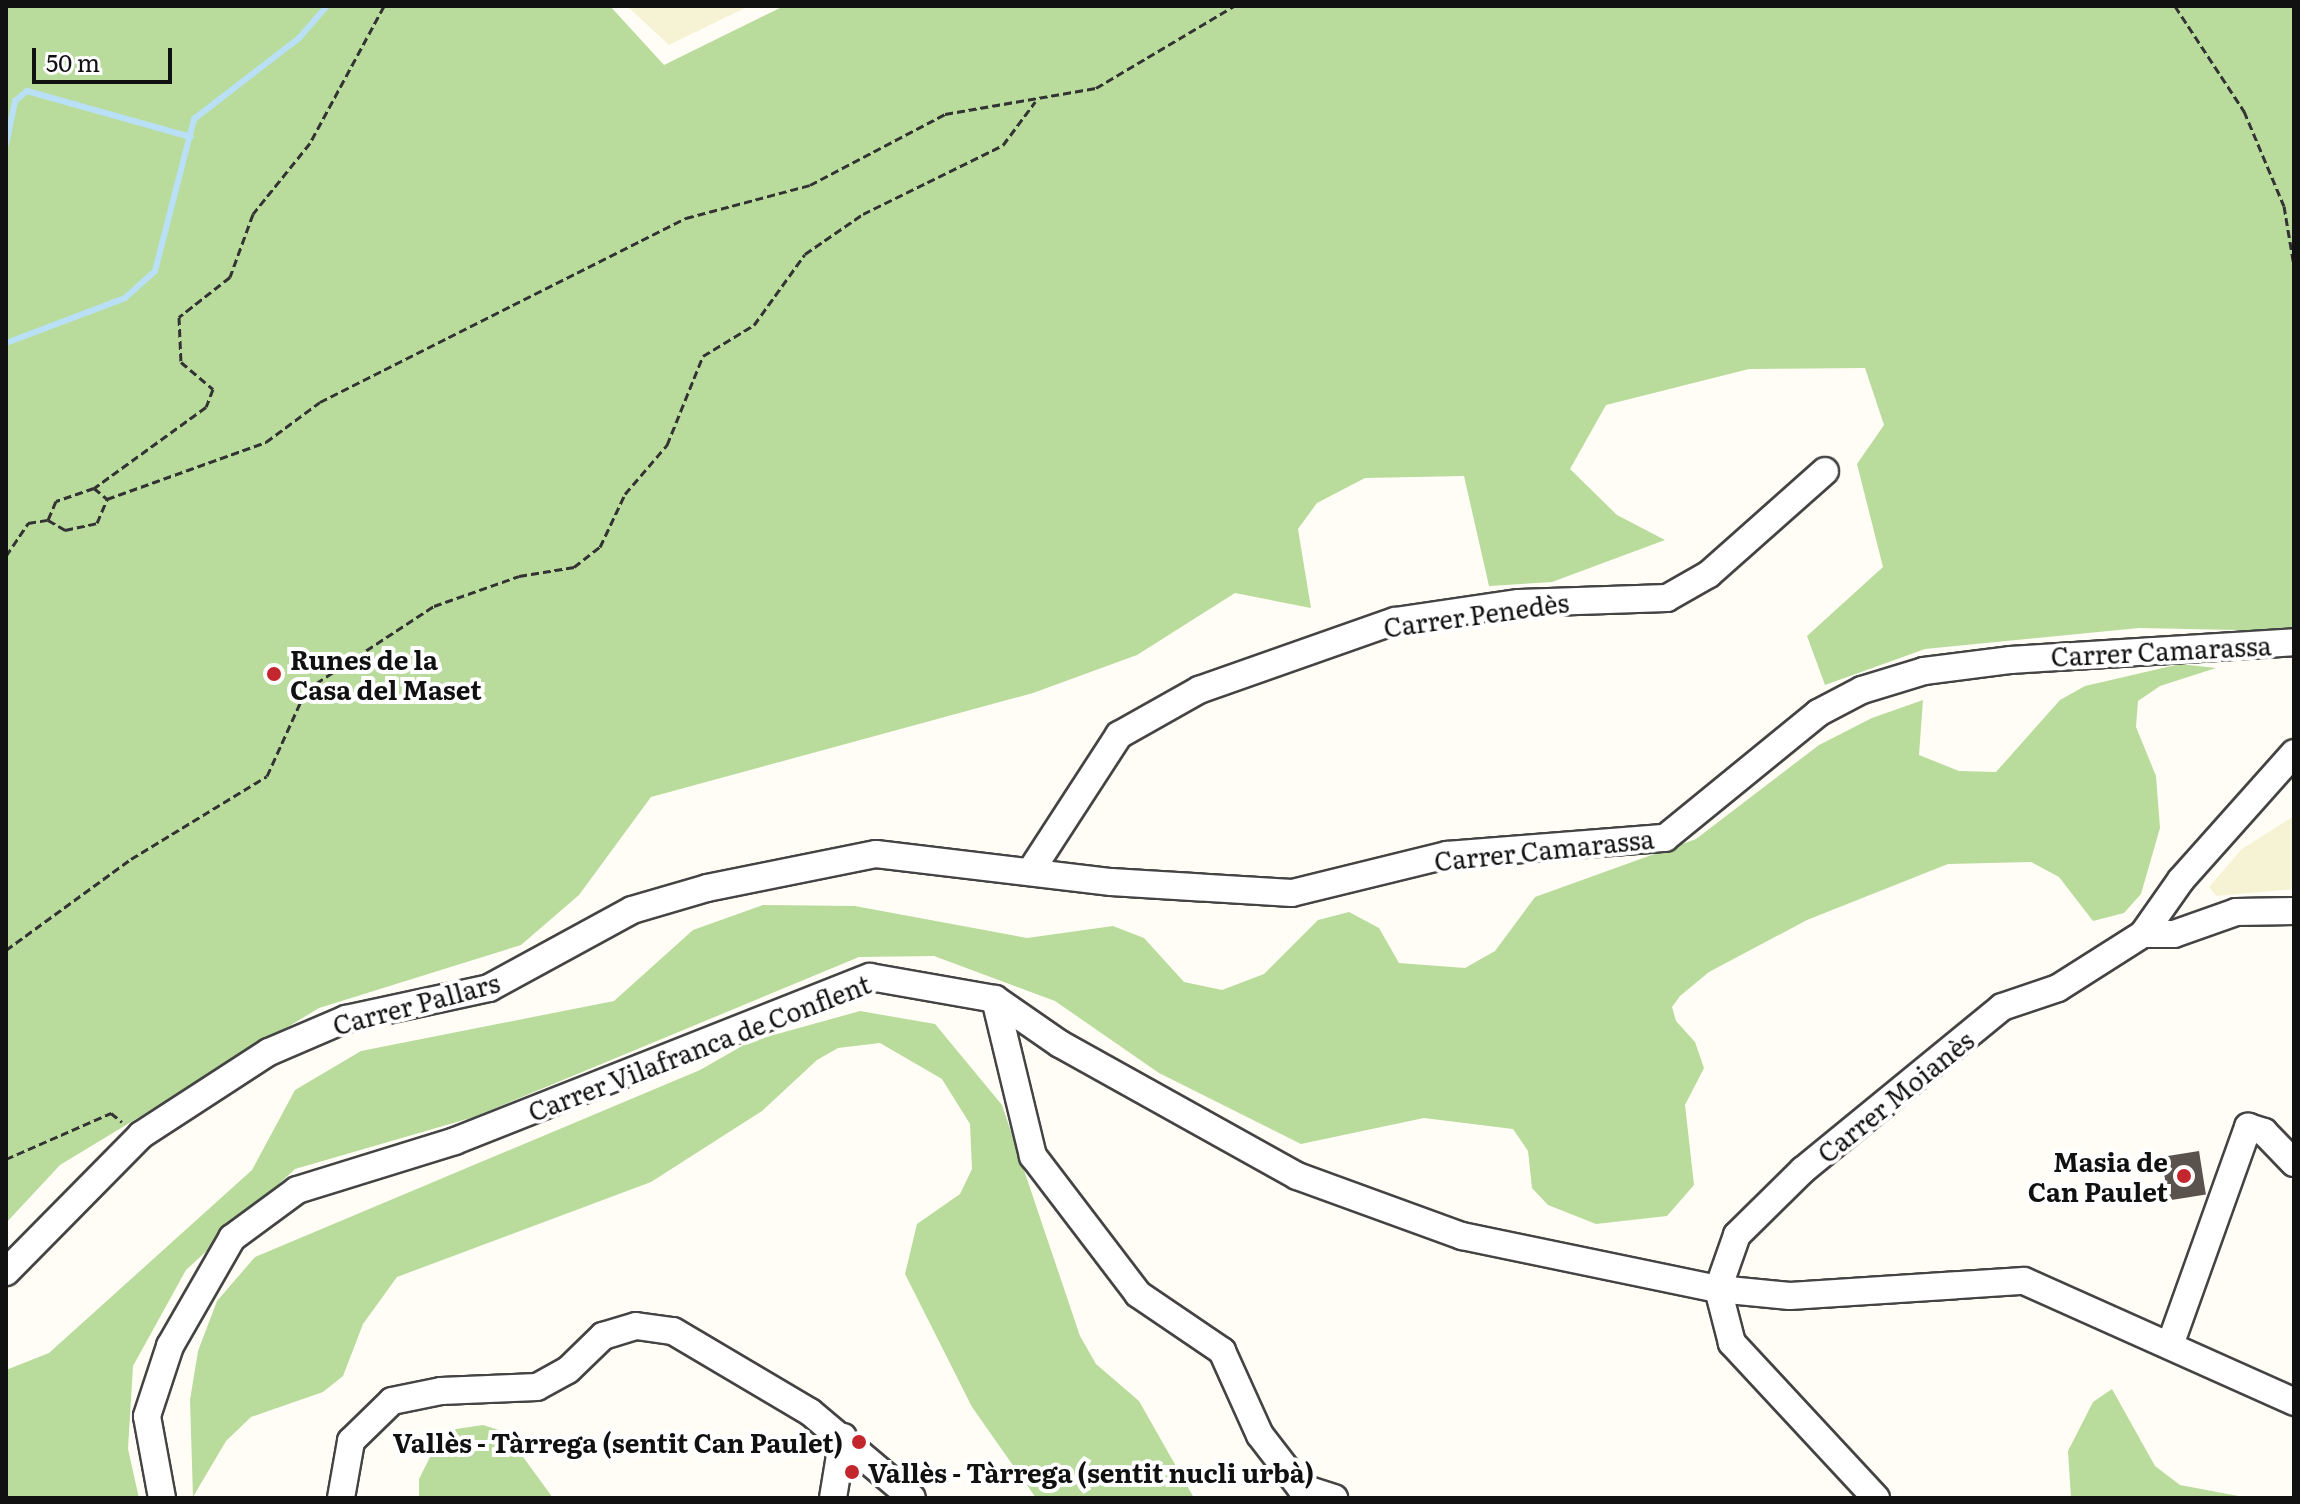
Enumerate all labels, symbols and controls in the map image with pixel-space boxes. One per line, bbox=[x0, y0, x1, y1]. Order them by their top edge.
scale bar bbox=[36, 32, 176, 82]
text: 50 m bbox=[46, 44, 100, 79]
street label: Carrer Penedès bbox=[1381, 586, 1571, 642]
street label: Carrer Camarassa bbox=[2050, 629, 2272, 671]
place label: Runes de la Casa del Maset bbox=[290, 643, 482, 704]
marker: Runes de la Casa del Maset bbox=[265, 665, 283, 683]
street label: Carrer Camarassa bbox=[1433, 822, 1655, 876]
street label: Carrer Pallars bbox=[329, 966, 503, 1040]
street label: Carrer Vilafranca de Conflent bbox=[523, 967, 875, 1127]
street label: Carrer Moianès bbox=[1811, 1024, 1979, 1168]
place label: Masia de Can Paulet bbox=[2028, 1145, 2168, 1206]
marker: Masia de Can Paulet bbox=[2175, 1167, 2193, 1185]
place label: Vallès - Tàrrega (sentit Can Paulet) bbox=[393, 1426, 843, 1458]
marker: Vallès - Tàrrega (sentit Can Paulet) bbox=[850, 1433, 868, 1451]
place label: Vallès - Tàrrega (sentit nucli urbà) bbox=[868, 1456, 1314, 1488]
marker: Vallès - Tàrrega (sentit nucli urbà) bbox=[843, 1463, 861, 1481]

